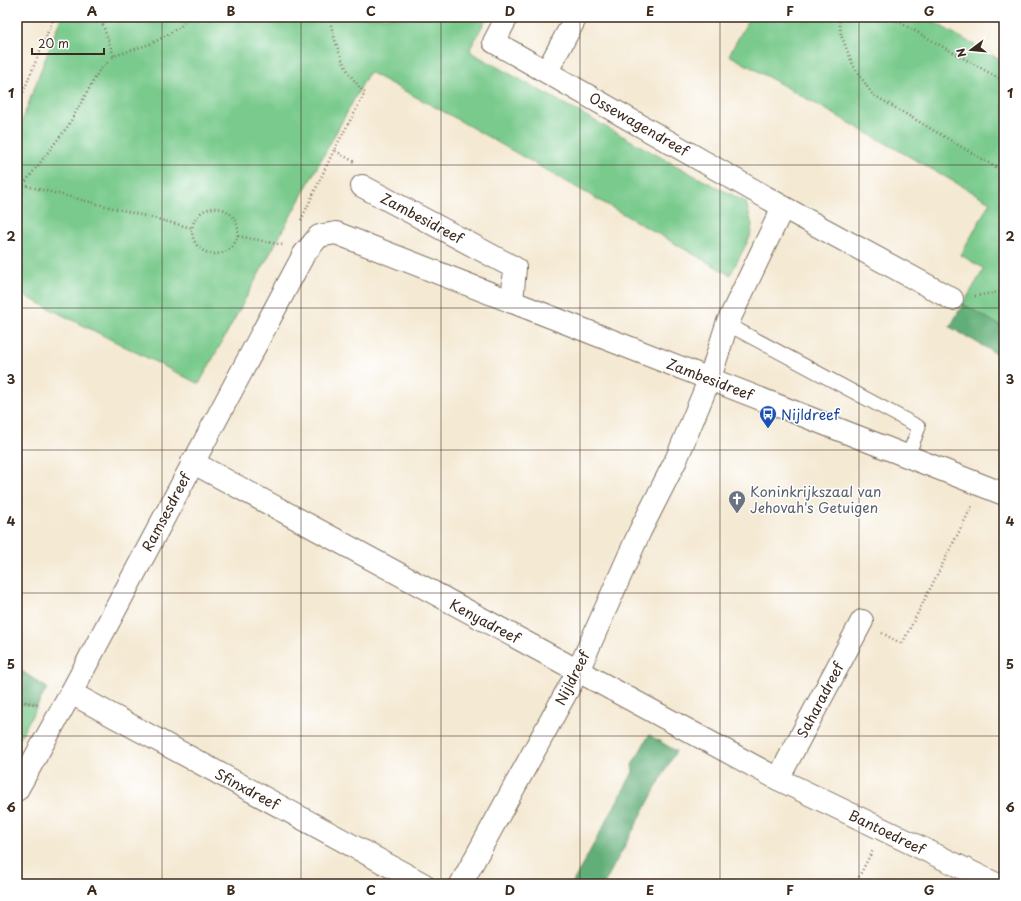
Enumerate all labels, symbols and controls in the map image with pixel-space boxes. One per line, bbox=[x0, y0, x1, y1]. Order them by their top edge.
text: A bbox=[87, 1, 97, 20]
text: B bbox=[227, 1, 236, 20]
text: C bbox=[366, 1, 376, 20]
text: D bbox=[505, 1, 515, 20]
text: E bbox=[646, 1, 654, 20]
text: F bbox=[786, 1, 794, 20]
text: G bbox=[924, 1, 934, 20]
scale bar bbox=[32, 30, 104, 56]
north arrow bbox=[951, 30, 991, 70]
text: 20 m bbox=[38, 34, 69, 52]
text: N bbox=[951, 46, 970, 59]
text: 1 bbox=[8, 83, 14, 102]
text: 1 bbox=[1007, 83, 1013, 102]
street label: Ossewagendreef bbox=[585, 87, 694, 162]
street label: Zambesidreef bbox=[377, 187, 468, 249]
text: 2 bbox=[6, 226, 16, 245]
text: 2 bbox=[1005, 226, 1015, 245]
street label: Zambesidreef bbox=[664, 353, 758, 406]
text: 3 bbox=[7, 369, 16, 388]
text: 3 bbox=[1006, 369, 1015, 388]
bus stop icon: Nijldreef bbox=[758, 404, 778, 429]
place label: Nijldreef bbox=[781, 404, 841, 425]
street label: Ramsesdreef bbox=[136, 468, 196, 555]
place label: Koninkrijkszaal van Jehovah's Getuigen bbox=[750, 481, 881, 518]
church icon: Koninkrijkszaal van Jehovah's Getuigen bbox=[727, 489, 747, 514]
text: 4 bbox=[7, 511, 16, 530]
text: 4 bbox=[1006, 511, 1015, 530]
street label: Kenyadreef bbox=[446, 594, 525, 649]
street label: Nijldreef bbox=[549, 646, 595, 709]
text: 5 bbox=[7, 654, 15, 673]
text: 5 bbox=[1006, 654, 1014, 673]
street label: Saharadreef bbox=[791, 657, 849, 741]
street label: Sfinxdreef bbox=[211, 763, 284, 815]
text: 6 bbox=[6, 797, 16, 816]
text: 6 bbox=[1005, 797, 1015, 816]
street label: Bantoedreef bbox=[845, 804, 930, 860]
text: A bbox=[87, 880, 97, 899]
text: B bbox=[227, 880, 236, 899]
text: C bbox=[366, 880, 376, 899]
text: D bbox=[505, 880, 515, 899]
text: E bbox=[646, 880, 654, 899]
text: F bbox=[786, 880, 794, 899]
text: G bbox=[924, 880, 934, 899]

